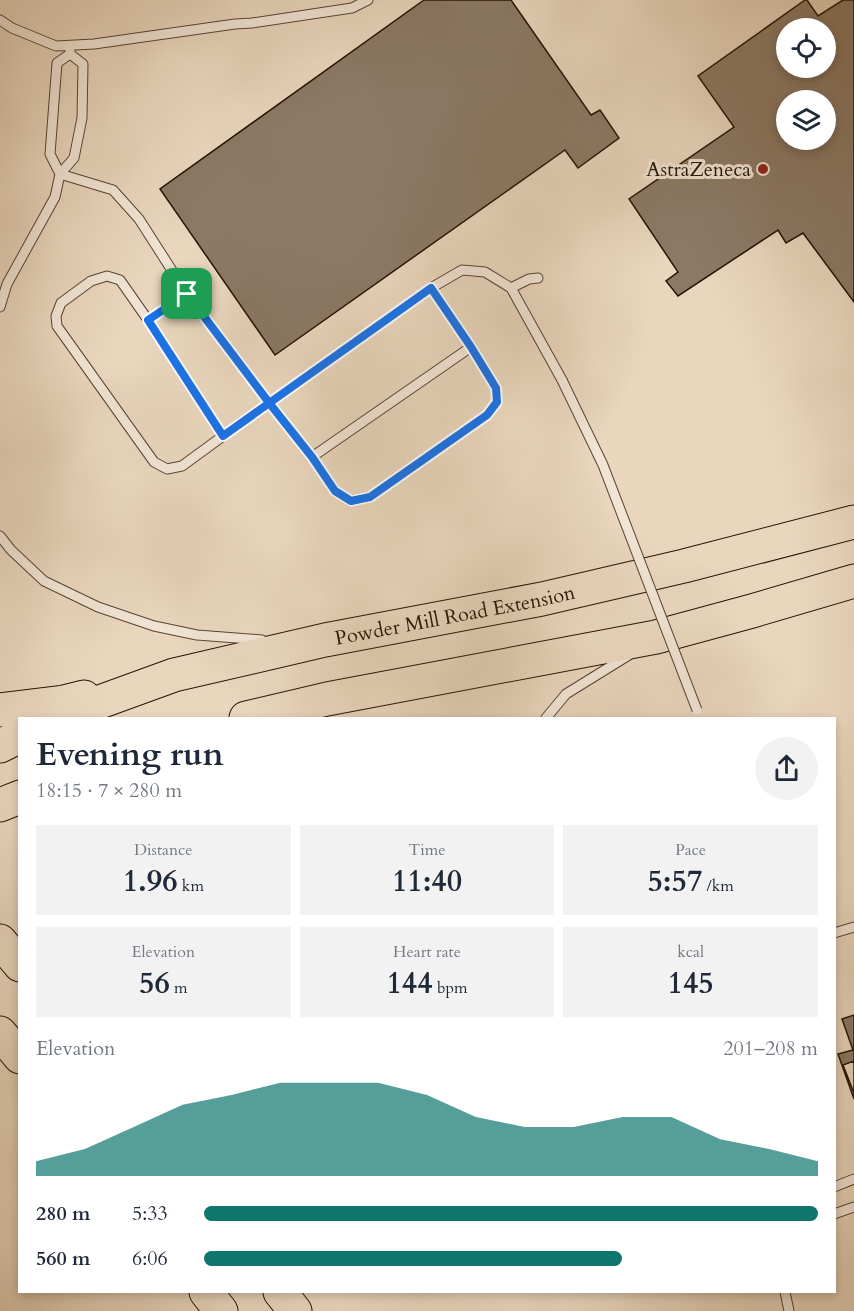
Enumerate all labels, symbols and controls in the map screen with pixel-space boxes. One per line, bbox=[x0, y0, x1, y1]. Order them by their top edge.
map controls bbox=[776, 18, 836, 150]
button: locate bbox=[776, 18, 836, 78]
button: layers bbox=[776, 90, 836, 150]
place label: AstraZeneca bbox=[646, 156, 751, 183]
marker: AstraZeneca bbox=[756, 162, 770, 176]
pin bbox=[161, 268, 212, 319]
icon: arrive bbox=[170, 277, 203, 310]
street label: Powder Mill Road Extension bbox=[332, 578, 578, 651]
text: Evening run bbox=[36, 732, 224, 777]
button: share bbox=[755, 737, 818, 800]
text: 18:15 · 7 × 280 m bbox=[36, 777, 182, 804]
text: Distance bbox=[134, 839, 193, 861]
text: Time bbox=[408, 839, 446, 861]
text: Pace bbox=[675, 839, 706, 861]
text: 1.96 bbox=[123, 861, 178, 902]
text: 11:40 bbox=[392, 861, 462, 902]
text: 5:57 bbox=[647, 861, 702, 902]
text: km bbox=[178, 875, 204, 897]
text: /km bbox=[702, 875, 734, 897]
text: Elevation bbox=[132, 941, 195, 963]
text: Heart rate bbox=[393, 941, 461, 963]
text: kcal bbox=[677, 941, 704, 963]
text: 56 bbox=[139, 963, 170, 1004]
text: 144 bbox=[386, 963, 433, 1004]
text: 145 bbox=[668, 963, 714, 1004]
text: m bbox=[170, 977, 188, 999]
text: bpm bbox=[433, 977, 468, 999]
text: Elevation bbox=[36, 1035, 115, 1062]
text: 201–208 m bbox=[723, 1035, 818, 1062]
text: 280 m bbox=[36, 1200, 91, 1227]
text: 5:33 bbox=[132, 1200, 168, 1227]
text: 560 m bbox=[36, 1245, 91, 1272]
text: 6:06 bbox=[132, 1245, 168, 1272]

